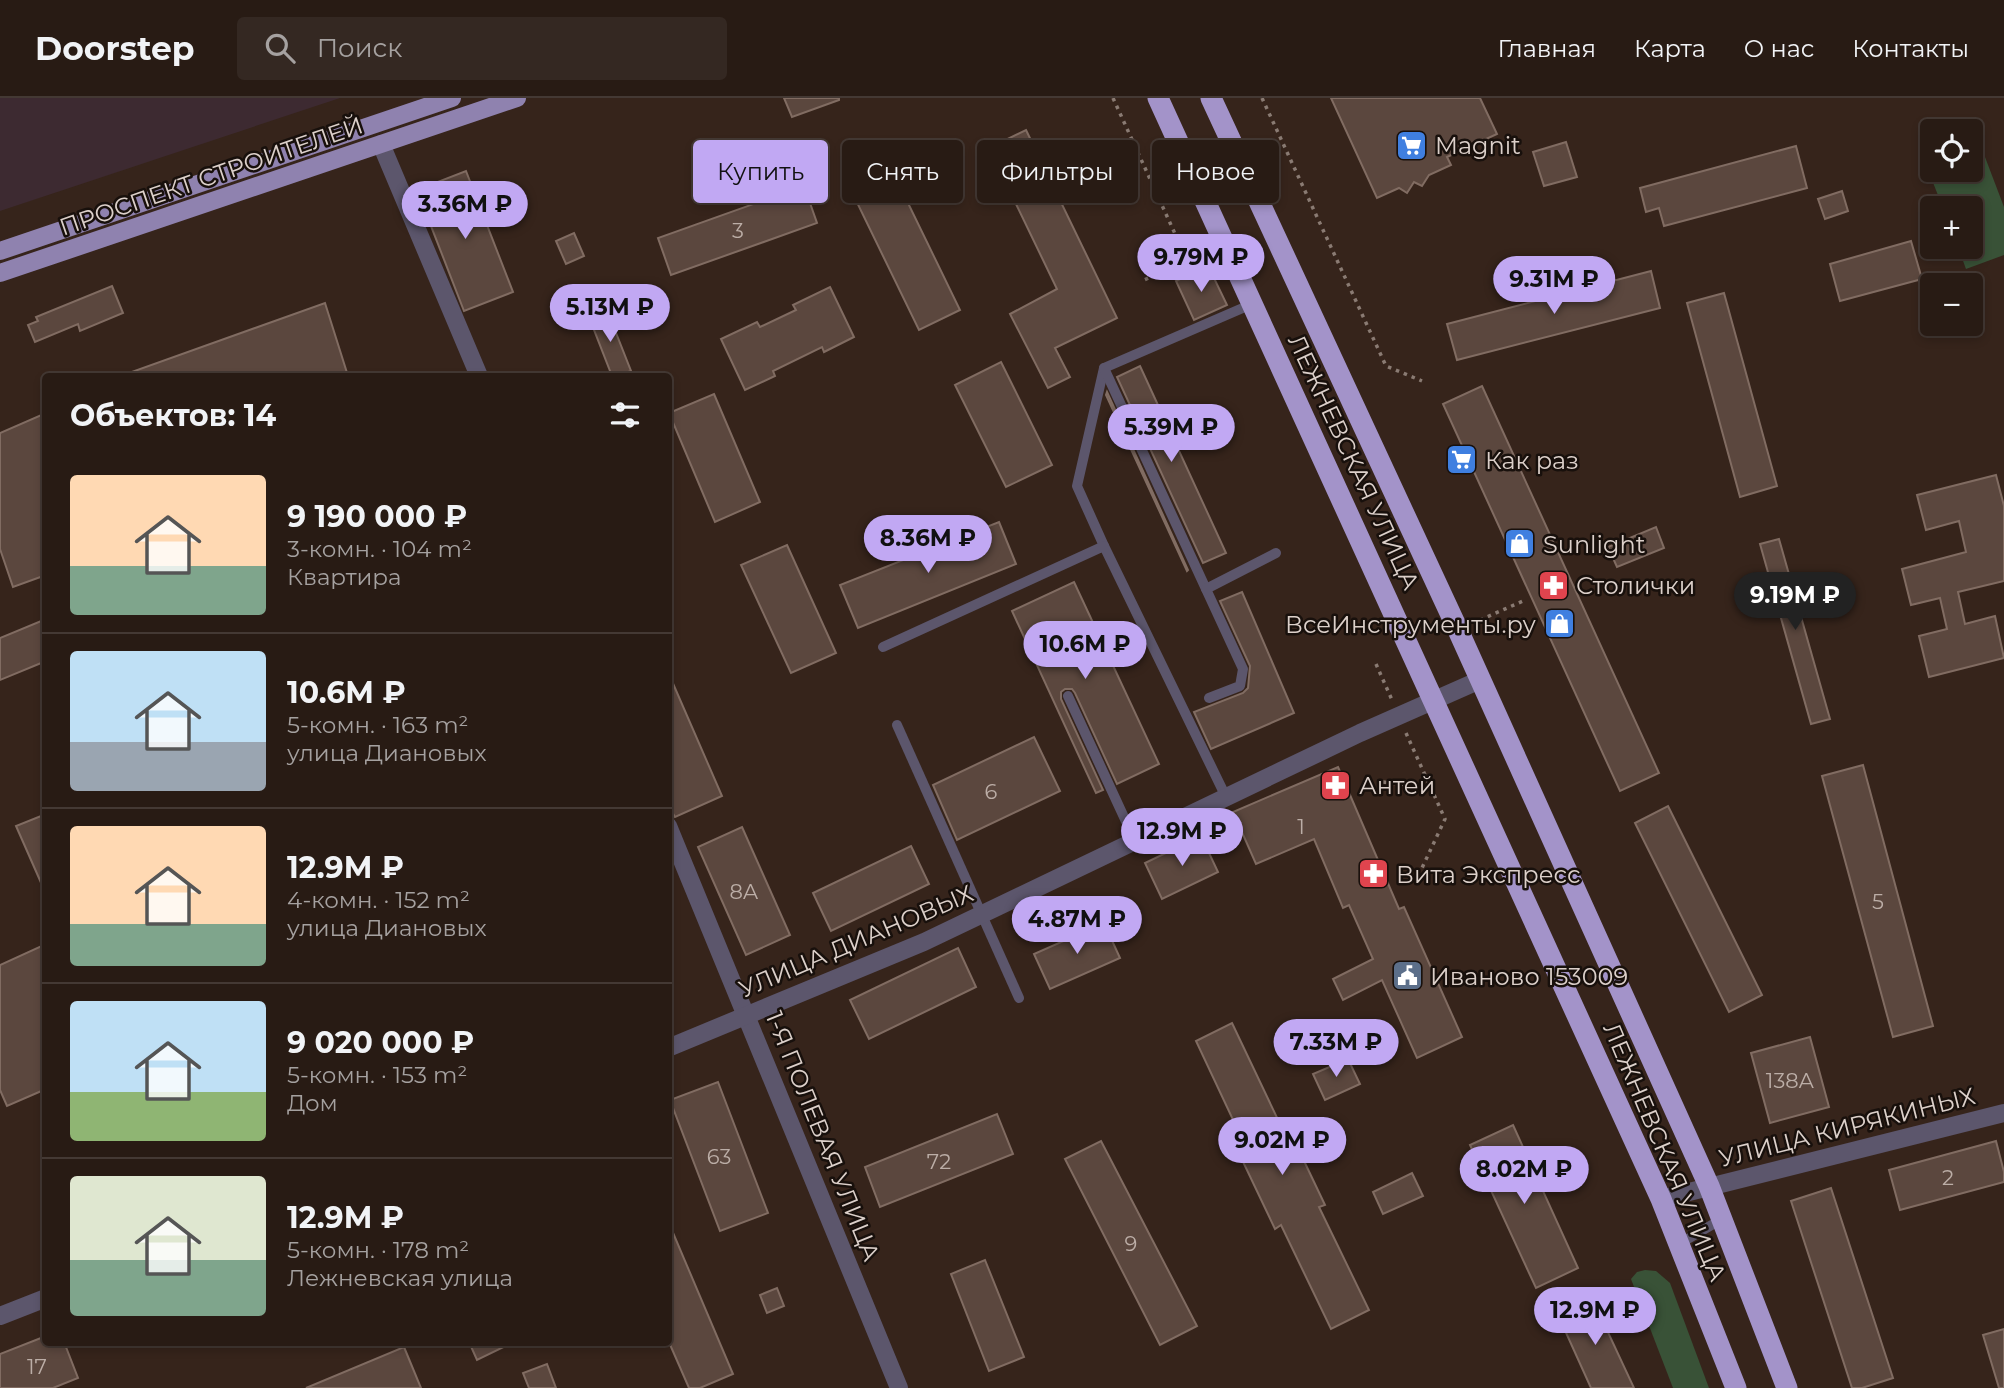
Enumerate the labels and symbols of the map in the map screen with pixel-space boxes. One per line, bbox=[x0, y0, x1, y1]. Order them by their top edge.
street label: ПРОСПЕКТ СТРОИТЕЛЕЙ bbox=[55, 110, 367, 242]
supermarket icon: Magnit bbox=[1395, 128, 1429, 162]
place label: Magnit bbox=[1435, 131, 1521, 160]
pin: 3.36M ₽ bbox=[400, 181, 530, 241]
house number: 3 bbox=[732, 218, 744, 243]
pin: 9.79M ₽ bbox=[1136, 234, 1266, 294]
pin: 9.31M ₽ bbox=[1489, 256, 1619, 316]
pin: 5.13M ₽ bbox=[545, 285, 675, 344]
street label: ЛЕЖНЕВСКАЯ УЛИЦА bbox=[1282, 330, 1426, 594]
pin: 5.39M ₽ bbox=[1106, 404, 1236, 464]
supermarket icon: Как раз bbox=[1445, 443, 1479, 477]
place label: Как раз bbox=[1485, 446, 1579, 475]
pin: 8.36M ₽ bbox=[863, 516, 993, 575]
shop icon: Sunlight bbox=[1503, 527, 1537, 561]
place label: Sunlight bbox=[1543, 530, 1646, 559]
pharmacy icon: Столички bbox=[1536, 568, 1570, 602]
place label: Столички bbox=[1576, 571, 1695, 600]
pin: 9.19M ₽ bbox=[1730, 573, 1860, 632]
shop icon: ВсеИнструменты.ру bbox=[1542, 607, 1576, 641]
place label: ВсеИнструменты.ру bbox=[1285, 610, 1537, 639]
pin: 10.6M ₽ bbox=[1020, 622, 1150, 681]
pharmacy icon: Антей bbox=[1319, 768, 1353, 802]
place label: Антей bbox=[1359, 771, 1435, 800]
house number: 6 bbox=[985, 779, 998, 804]
pin: 12.9M ₽ bbox=[1117, 808, 1247, 868]
house number: 1 bbox=[1297, 814, 1305, 839]
pharmacy icon: Вита Экспресс bbox=[1356, 857, 1390, 891]
place label: Вита Экспресс bbox=[1396, 860, 1580, 889]
street label: УЛИЦА ДИАНОВЫХ bbox=[734, 878, 978, 1004]
house number: 8А bbox=[730, 879, 759, 904]
house number: 5 bbox=[1872, 889, 1884, 914]
pin: 4.87M ₽ bbox=[1012, 896, 1142, 956]
public building icon: Иваново 153009 bbox=[1390, 959, 1424, 993]
place label: Иваново 153009 bbox=[1430, 962, 1628, 991]
street label: 1-Я ПОЛЕВАЯ УЛИЦА bbox=[760, 1007, 886, 1265]
street label: ЛЕЖНЕВСКАЯ УЛИЦА bbox=[1597, 1018, 1733, 1286]
pin: 7.33M ₽ bbox=[1271, 1020, 1401, 1079]
house number: 138А bbox=[1766, 1068, 1815, 1093]
street label: УЛИЦА КИРЯКИНЫХ bbox=[1716, 1081, 1978, 1173]
pin: 9.02M ₽ bbox=[1217, 1118, 1347, 1177]
house number: 63 bbox=[707, 1144, 731, 1169]
pin: 8.02M ₽ bbox=[1459, 1146, 1589, 1206]
house number: 72 bbox=[927, 1149, 951, 1174]
house number: 2 bbox=[1942, 1165, 1954, 1190]
house number: 9 bbox=[1125, 1231, 1137, 1256]
pin: 12.9M ₽ bbox=[1530, 1288, 1660, 1347]
house number: 17 bbox=[27, 1354, 47, 1379]

